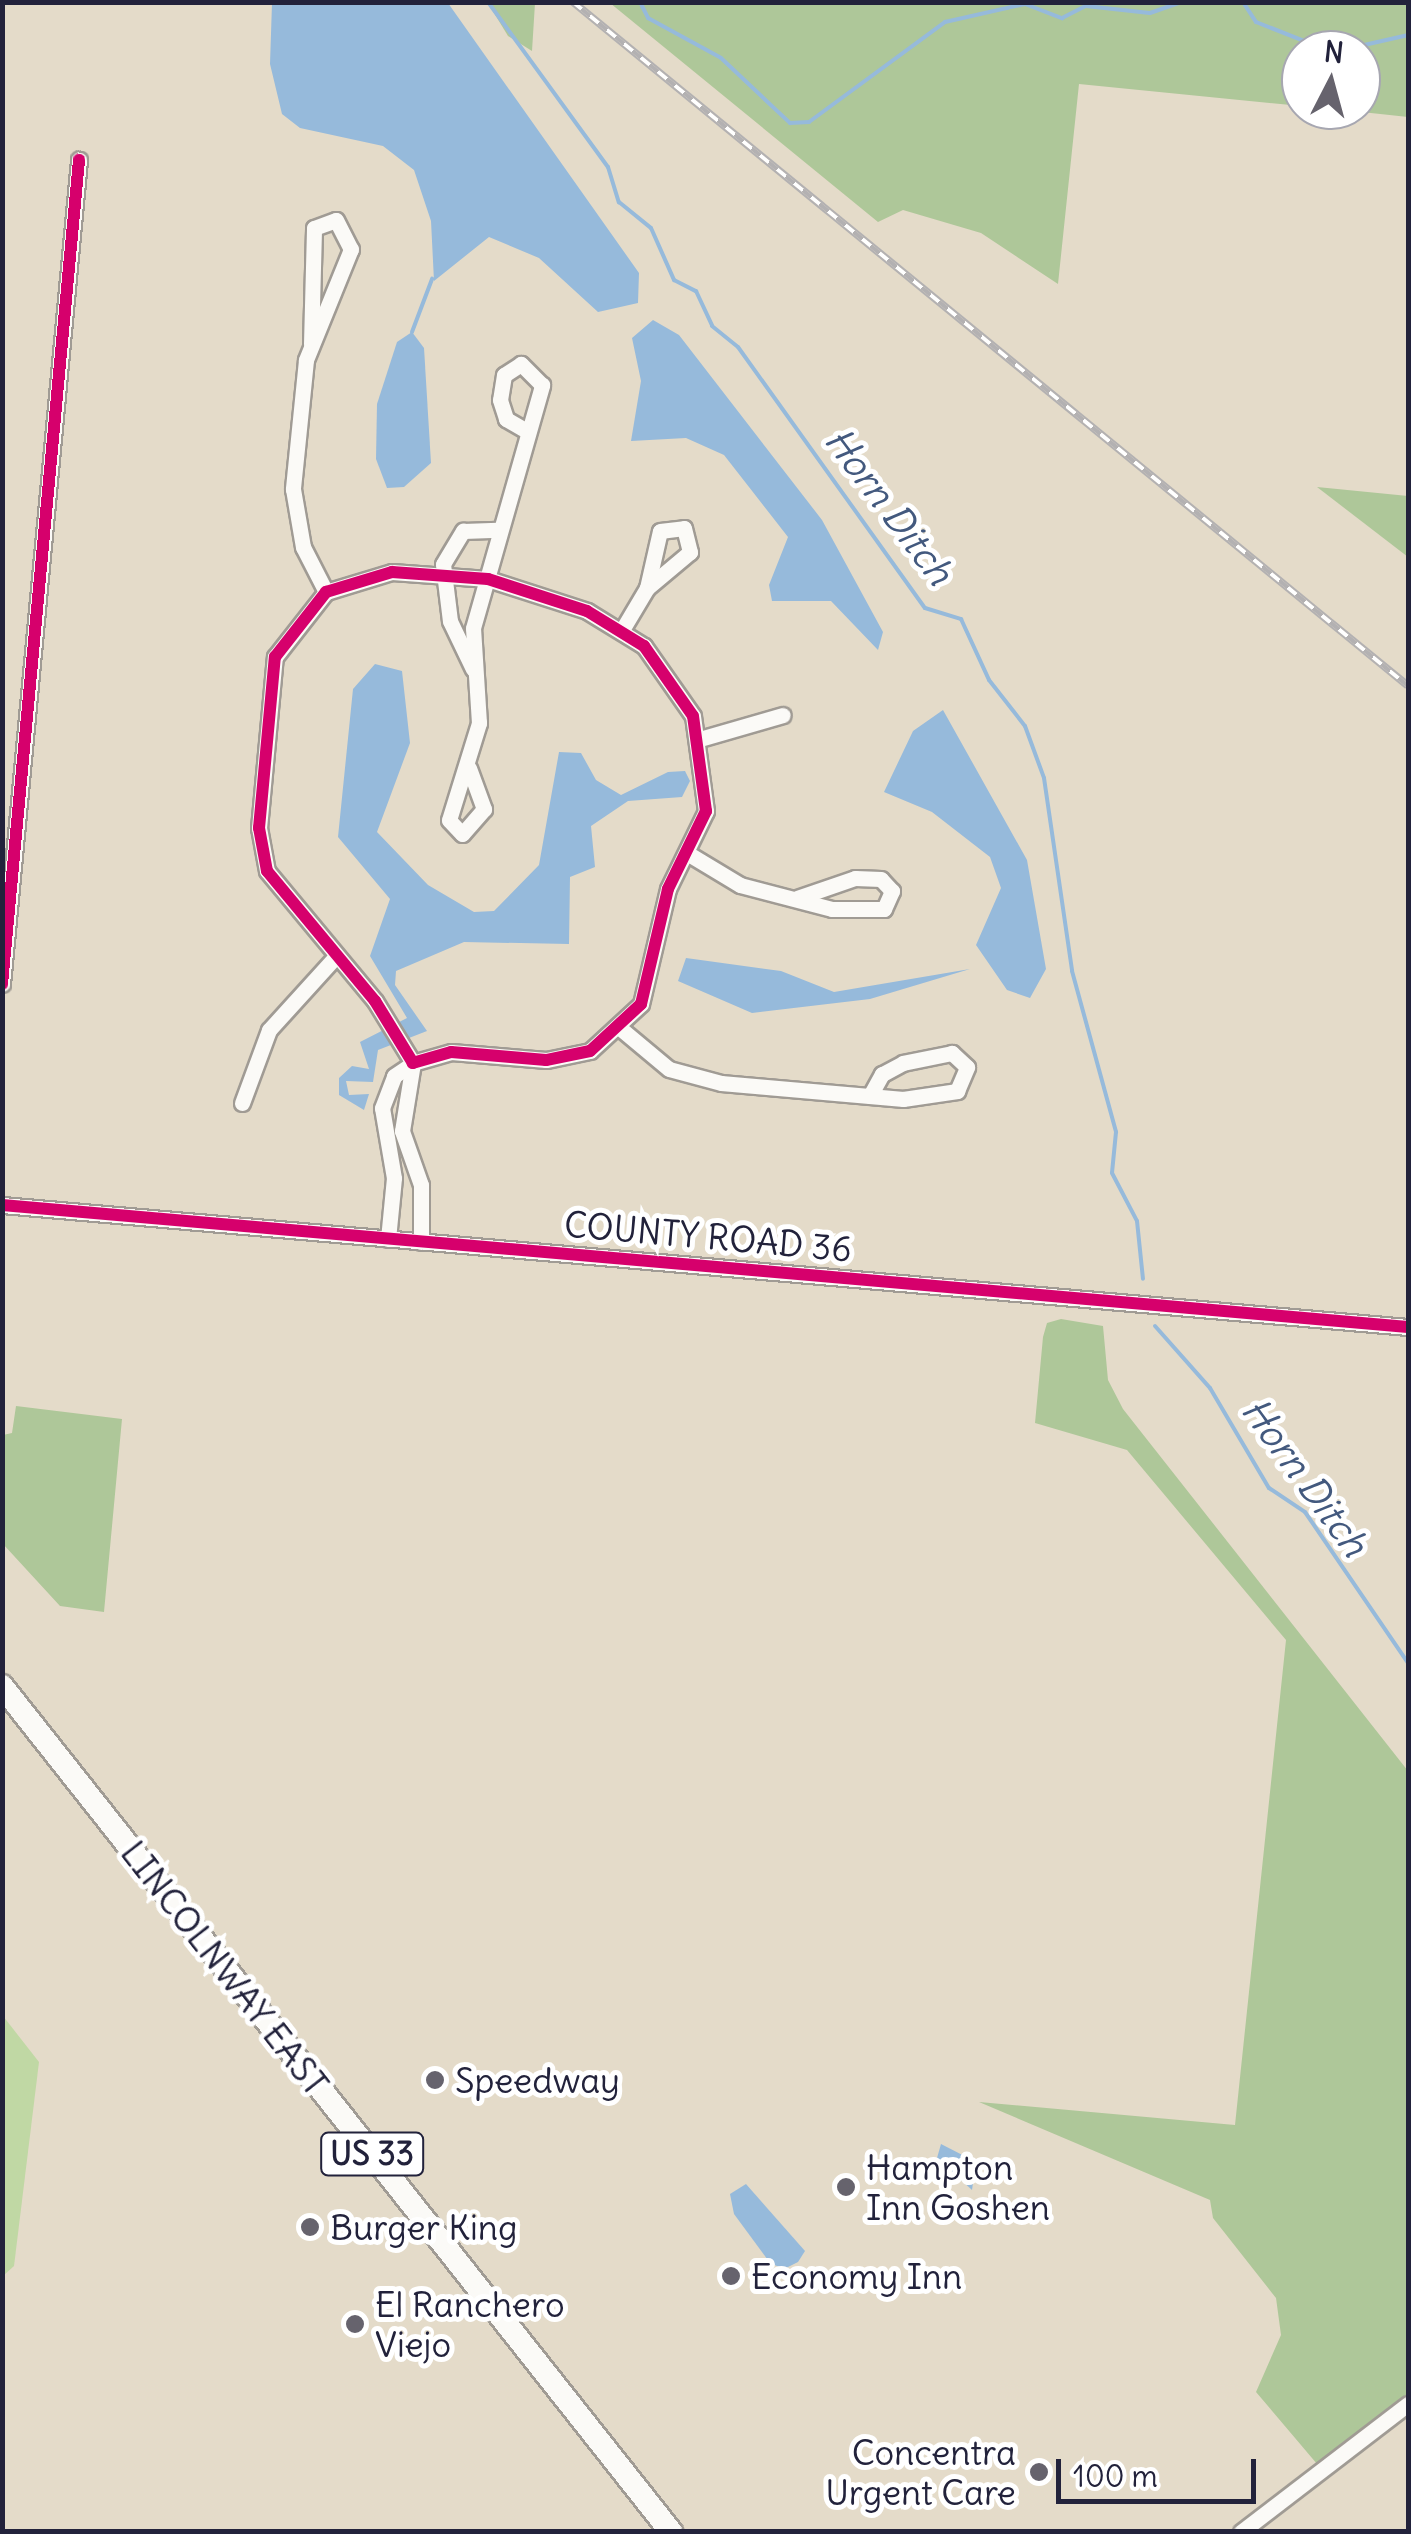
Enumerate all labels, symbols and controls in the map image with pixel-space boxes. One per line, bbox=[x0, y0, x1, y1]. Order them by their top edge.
north arrow bbox=[1281, 30, 1381, 130]
text: N bbox=[1322, 33, 1345, 71]
water label: Horn Ditch bbox=[815, 419, 963, 593]
street label: COUNTY ROAD 36 bbox=[563, 1203, 853, 1269]
water label: Horn Ditch bbox=[1232, 1389, 1378, 1565]
street label: LINCOLNWAY EAST bbox=[113, 1832, 337, 2104]
place label: Speedway bbox=[455, 2059, 620, 2101]
marker: Speedway bbox=[424, 2069, 446, 2091]
road number: US 33 bbox=[320, 2127, 424, 2181]
place label: Hampton Inn Goshen bbox=[866, 2146, 1050, 2228]
marker: Hampton Inn Goshen bbox=[835, 2176, 857, 2198]
place label: Burger King bbox=[330, 2206, 518, 2248]
marker: Burger King bbox=[299, 2216, 321, 2238]
place label: Economy Inn bbox=[751, 2255, 962, 2297]
marker: Economy Inn bbox=[720, 2265, 742, 2287]
place label: El Ranchero Viejo bbox=[375, 2283, 565, 2365]
marker: El Ranchero Viejo bbox=[344, 2313, 366, 2335]
place label: Concentra Urgent Care bbox=[825, 2431, 1016, 2513]
scale bar bbox=[1061, 2439, 1261, 2501]
text: 100 m bbox=[1073, 2457, 1158, 2495]
marker: Concentra Urgent Care bbox=[1026, 2459, 1052, 2485]

